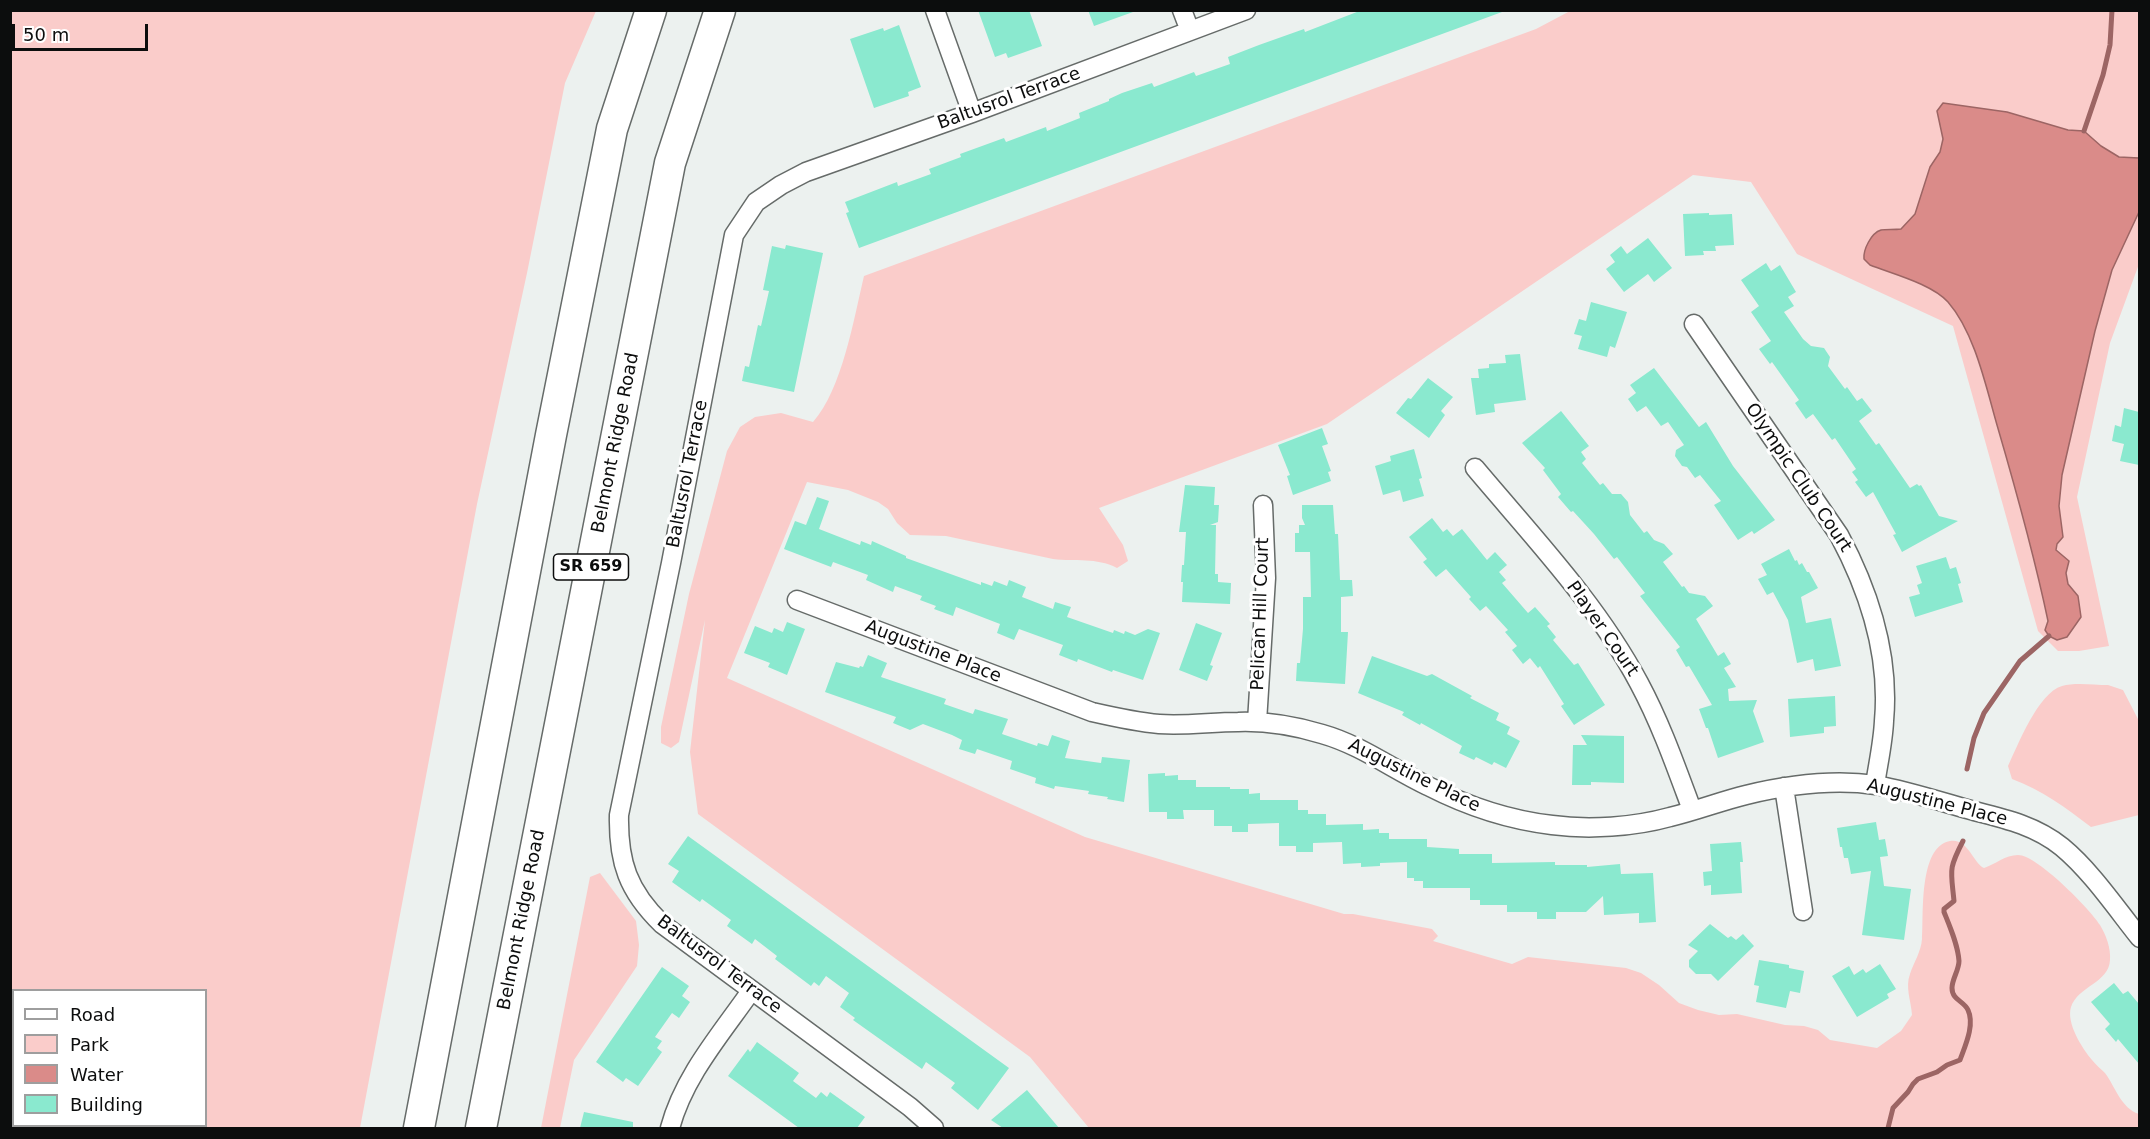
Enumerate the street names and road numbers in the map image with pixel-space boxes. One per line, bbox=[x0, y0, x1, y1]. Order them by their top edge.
street label: Baltusrol Terrace bbox=[935, 63, 1083, 135]
street label: Belmont Ridge Road bbox=[588, 351, 644, 535]
street label: Baltusrol Terrace bbox=[663, 398, 713, 550]
street label: Olympic Club Court bbox=[1740, 399, 1856, 557]
street label: Pelican Hill Court bbox=[1248, 537, 1274, 691]
road number: SR 659 bbox=[554, 554, 628, 580]
street label: Player Court bbox=[1561, 577, 1643, 681]
street label: Augustine Place bbox=[862, 616, 1004, 688]
street label: Augustine Place bbox=[1345, 735, 1483, 817]
street label: Augustine Place bbox=[1865, 775, 2009, 831]
street label: Belmont Ridge Road bbox=[494, 828, 550, 1012]
street label: Baltusrol Terrace bbox=[652, 911, 786, 1019]

